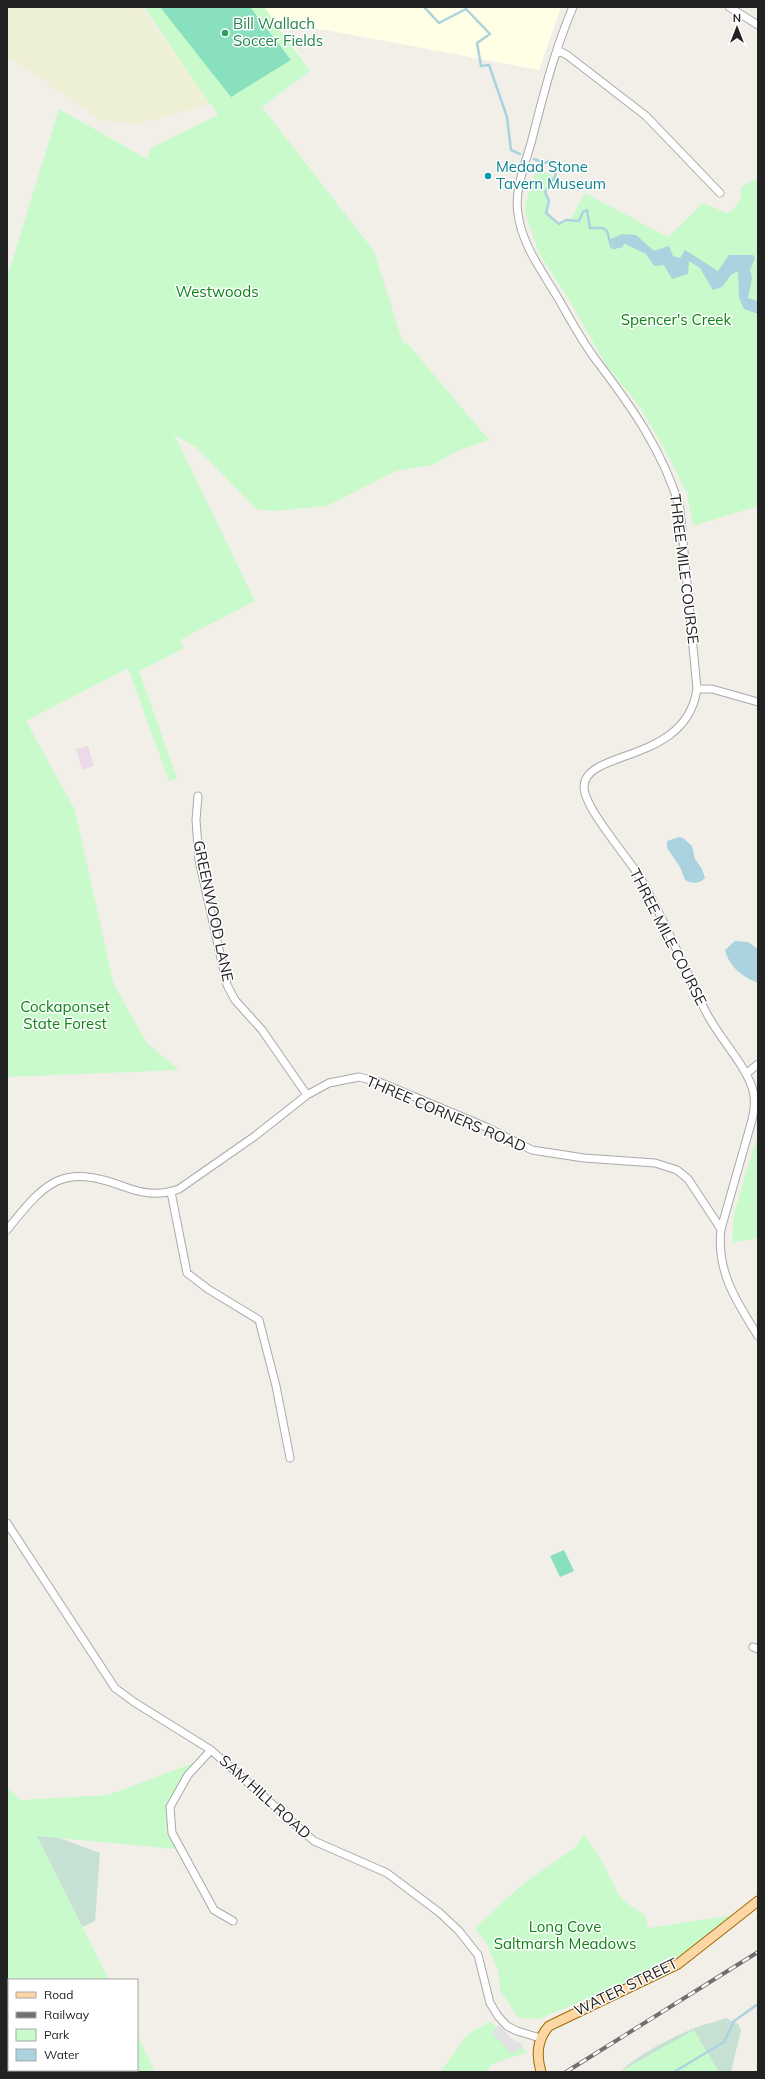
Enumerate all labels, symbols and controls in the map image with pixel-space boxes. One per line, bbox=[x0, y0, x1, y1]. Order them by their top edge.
north arrow bbox=[717, 8, 757, 48]
text: N bbox=[733, 11, 741, 25]
place label: Bill Wallach Soccer Fields bbox=[233, 14, 323, 50]
marker: Bill Wallach Soccer Fields bbox=[220, 28, 230, 38]
place label: Medad Stone Tavern Museum bbox=[496, 157, 606, 193]
marker: Medad Stone Tavern Museum bbox=[483, 171, 493, 181]
park label: Westwoods bbox=[175, 282, 259, 301]
park label: Spencer's Creek bbox=[621, 310, 732, 329]
street label: THREE MILE COURSE bbox=[666, 493, 703, 645]
street label: GREENWOOD LANE bbox=[189, 839, 238, 983]
street label: THREE MILE COURSE bbox=[626, 865, 711, 1009]
park label: Cockaponset State Forest bbox=[20, 997, 110, 1033]
street label: THREE CORNERS ROAD bbox=[363, 1071, 529, 1156]
street label: SAM HILL ROAD bbox=[216, 1751, 315, 1843]
park label: Long Cove Saltmarsh Meadows bbox=[494, 1917, 636, 1953]
street label: WATER STREET bbox=[571, 1953, 681, 2020]
legend bbox=[8, 1979, 138, 2071]
text: Road bbox=[44, 1987, 73, 2002]
text: Railway bbox=[44, 2007, 90, 2022]
text: Park bbox=[44, 2027, 70, 2042]
text: Water bbox=[44, 2047, 80, 2062]

